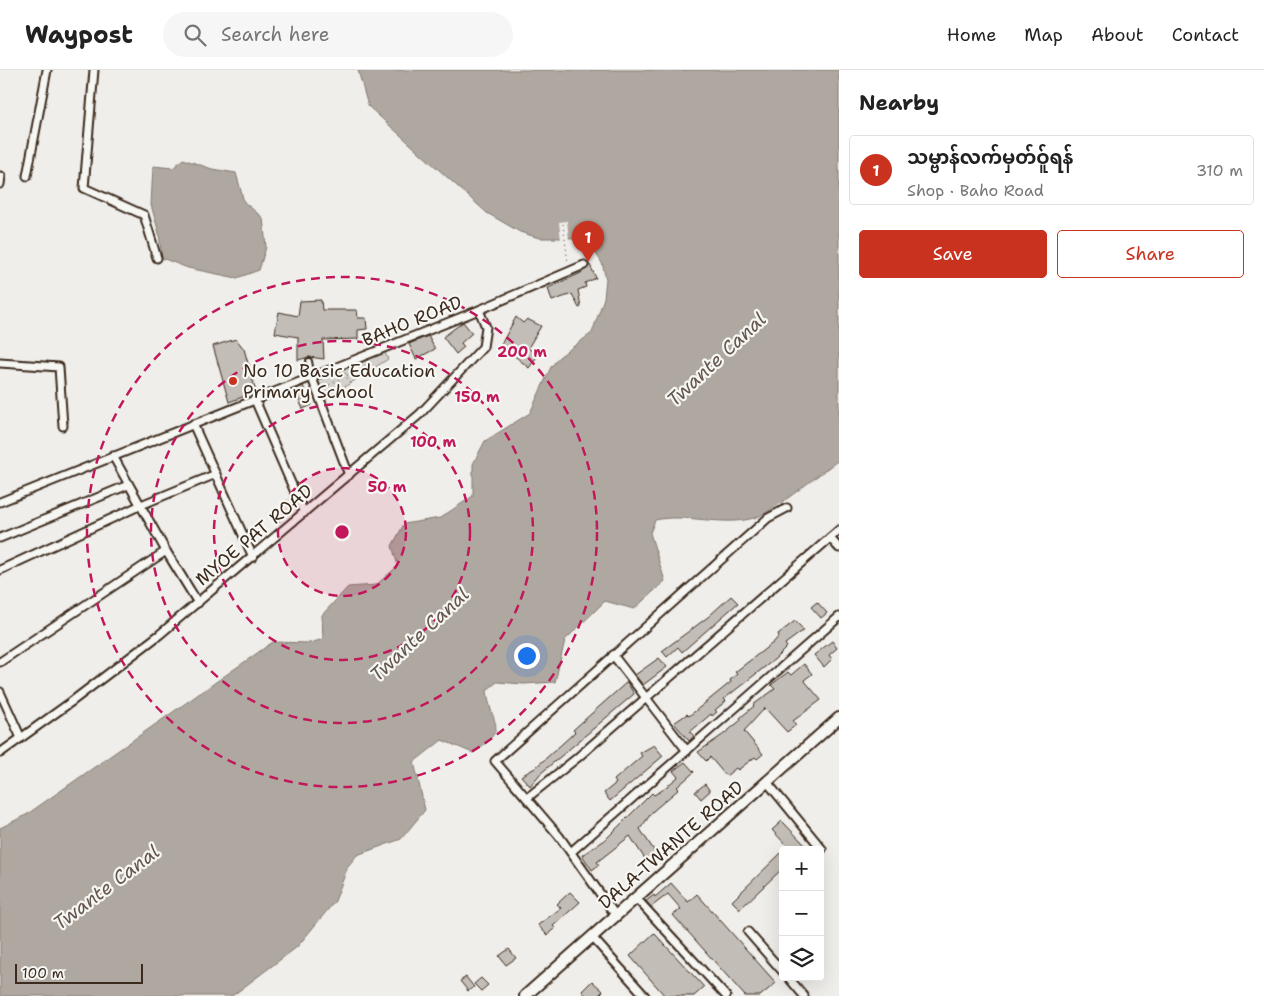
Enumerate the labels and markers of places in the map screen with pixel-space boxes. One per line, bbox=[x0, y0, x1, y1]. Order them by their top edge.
pin: 1 bbox=[572, 221, 604, 262]
place label: No 10 Basic Education Primary School bbox=[243, 359, 435, 404]
marker: No 10 Basic Education Primary School bbox=[227, 375, 239, 387]
centre of rings bbox=[333, 523, 351, 541]

